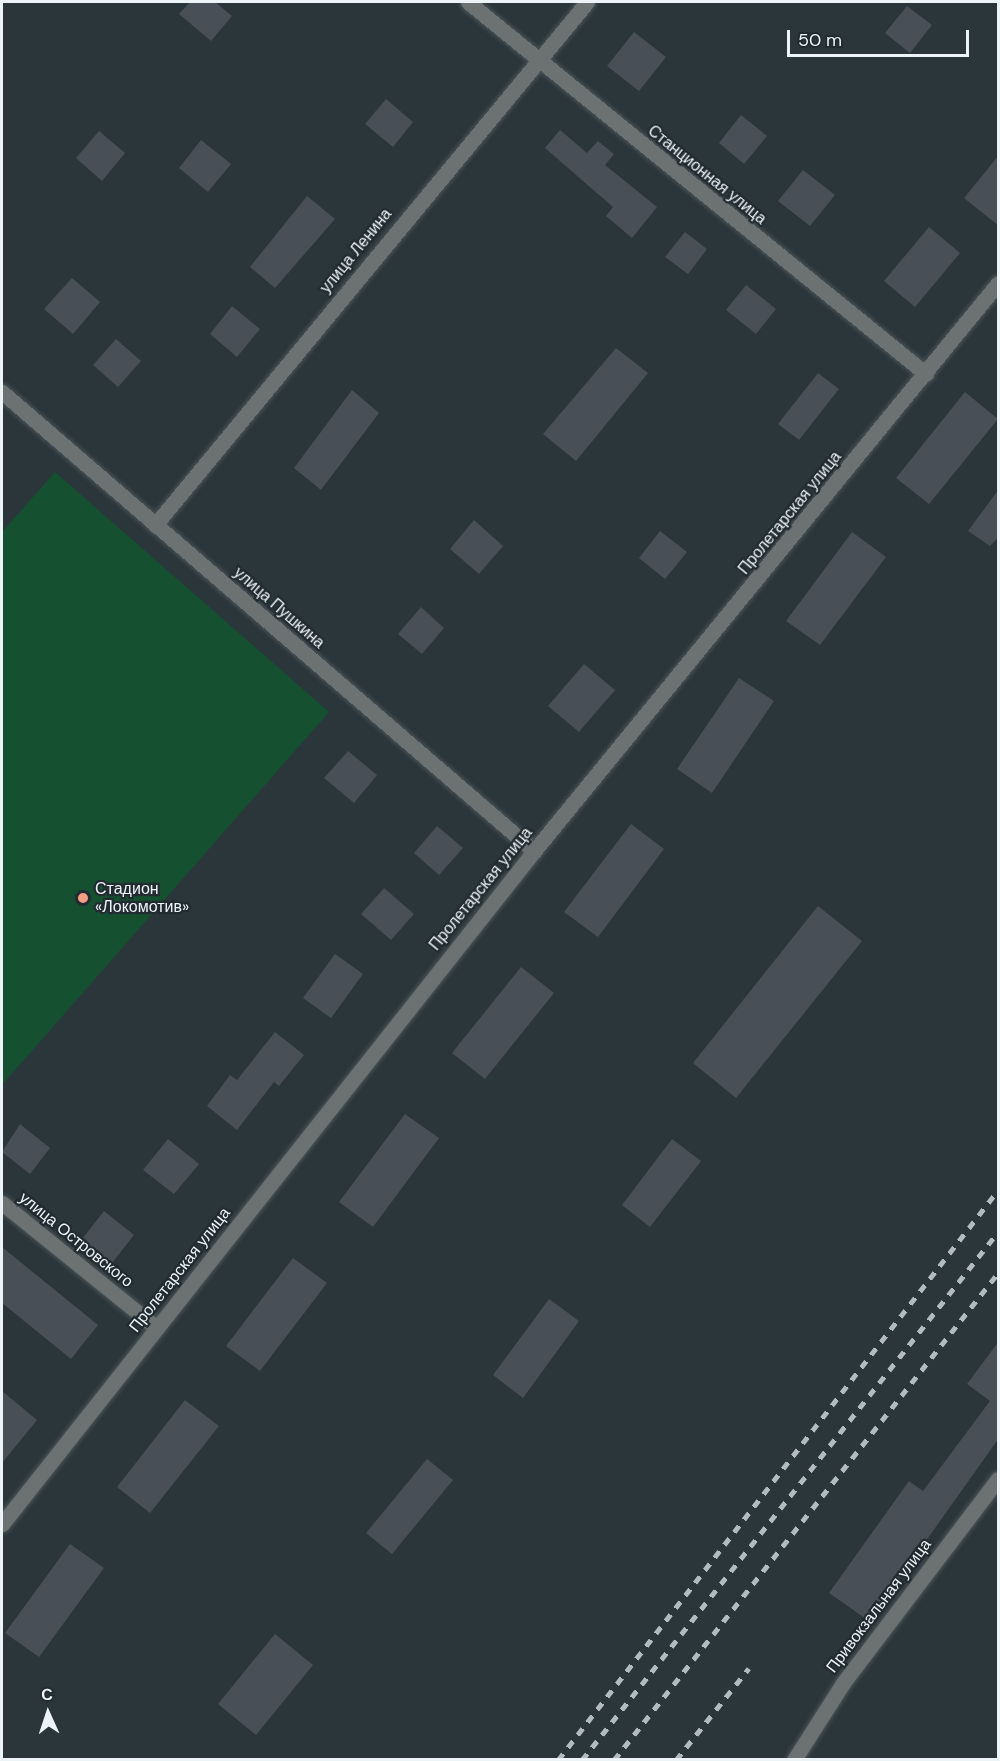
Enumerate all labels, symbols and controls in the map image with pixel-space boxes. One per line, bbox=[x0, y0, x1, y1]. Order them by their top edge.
scale bar bbox=[790, 18, 972, 56]
text: 50 m bbox=[798, 28, 842, 52]
street label: Станционная улица bbox=[644, 121, 770, 229]
street label: улица Ленина bbox=[316, 205, 396, 297]
street label: Пролетарская улица bbox=[734, 448, 846, 578]
street label: улица Пушкина bbox=[230, 563, 328, 653]
street label: Пролетарская улица bbox=[425, 824, 537, 954]
place label: Стадион «Локомотив» bbox=[95, 879, 189, 917]
marker: Стадион «Локомотив» bbox=[76, 891, 90, 905]
street label: улица Островского bbox=[15, 1188, 137, 1292]
street label: Пролетарская улица bbox=[125, 1204, 235, 1336]
street label: Привокзальная улица bbox=[823, 1535, 935, 1677]
north arrow bbox=[18, 1683, 78, 1743]
text: С bbox=[41, 1684, 53, 1705]

